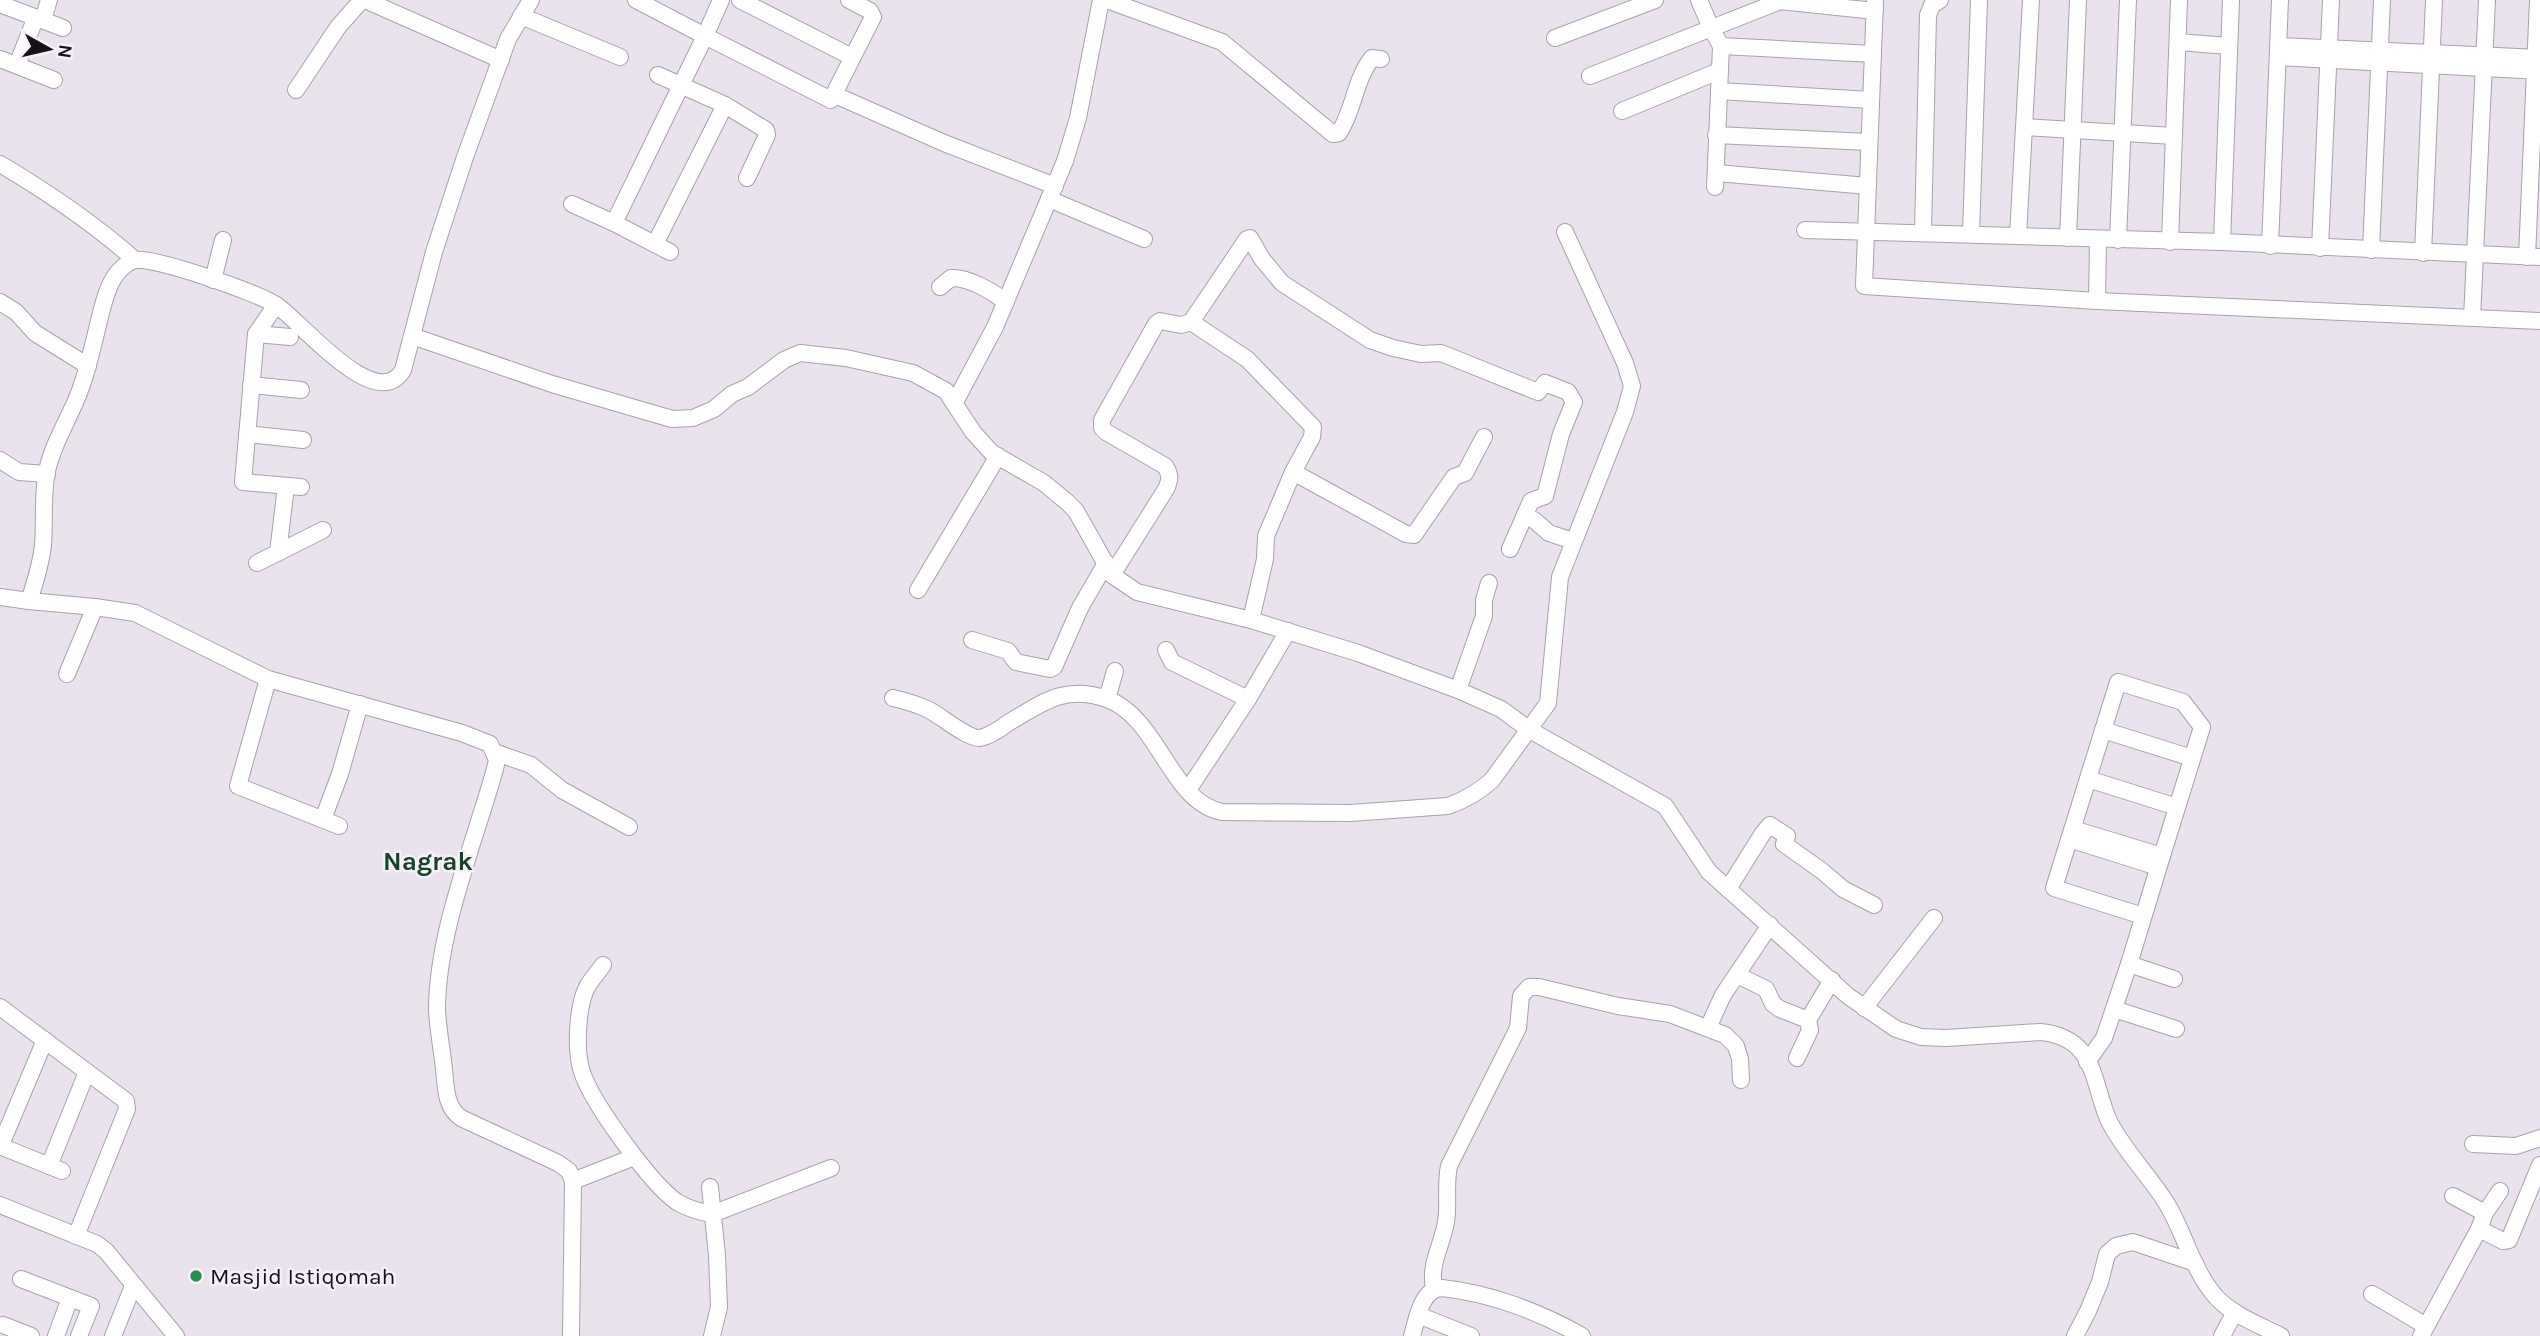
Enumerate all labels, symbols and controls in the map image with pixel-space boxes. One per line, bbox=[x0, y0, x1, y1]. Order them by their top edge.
north arrow bbox=[14, 14, 84, 84]
text: N bbox=[53, 43, 77, 60]
district label: Nagrak bbox=[383, 846, 473, 877]
place label: Masjid Istiqomah bbox=[210, 1263, 395, 1290]
marker: Masjid Istiqomah bbox=[188, 1268, 204, 1284]

